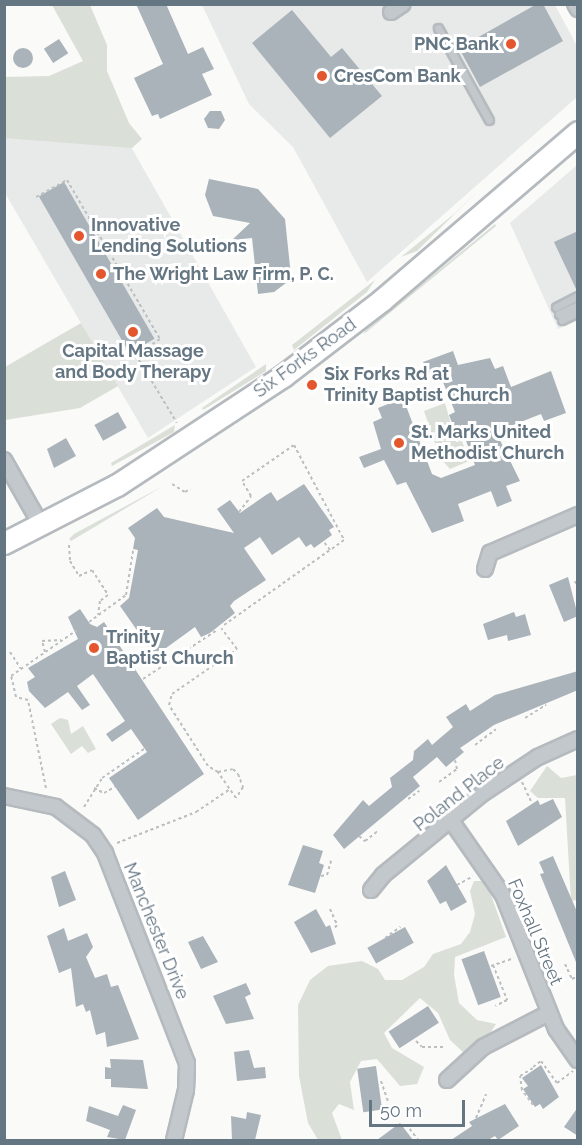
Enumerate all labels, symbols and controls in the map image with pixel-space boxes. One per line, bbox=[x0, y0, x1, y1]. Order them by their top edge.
place label: PNC Bank bbox=[414, 33, 499, 55]
marker: PNC Bank bbox=[504, 37, 518, 51]
place label: CresCom Bank bbox=[334, 65, 461, 87]
marker: CresCom Bank bbox=[315, 69, 329, 83]
place label: Innovative Lending Solutions bbox=[91, 215, 247, 258]
marker: Innovative Lending Solutions bbox=[72, 229, 86, 243]
place label: The Wright Law Firm, P. C. bbox=[113, 263, 335, 285]
marker: The Wright Law Firm, P. C. bbox=[94, 267, 108, 281]
street label: Six Forks Road bbox=[249, 314, 361, 402]
marker: Capital Massage and Body Therapy bbox=[126, 325, 140, 339]
place label: Capital Massage and Body Therapy bbox=[54, 341, 212, 384]
place label: Six Forks Rd at Trinity Baptist Church bbox=[324, 364, 510, 406]
marker: Six Forks Rd at Trinity Baptist Church bbox=[305, 378, 319, 392]
place label: St. Marks United Methodist Church bbox=[411, 422, 564, 464]
marker: St. Marks United Methodist Church bbox=[392, 436, 406, 450]
place label: Trinity Baptist Church bbox=[106, 627, 234, 670]
marker: Trinity Baptist Church bbox=[87, 641, 101, 655]
street label: Poland Place bbox=[409, 752, 509, 836]
street label: Manchester Drive bbox=[119, 859, 193, 1003]
street label: Foxhall Street bbox=[503, 875, 567, 989]
scale bar bbox=[372, 1088, 468, 1126]
text: 50 m bbox=[380, 1100, 422, 1121]

